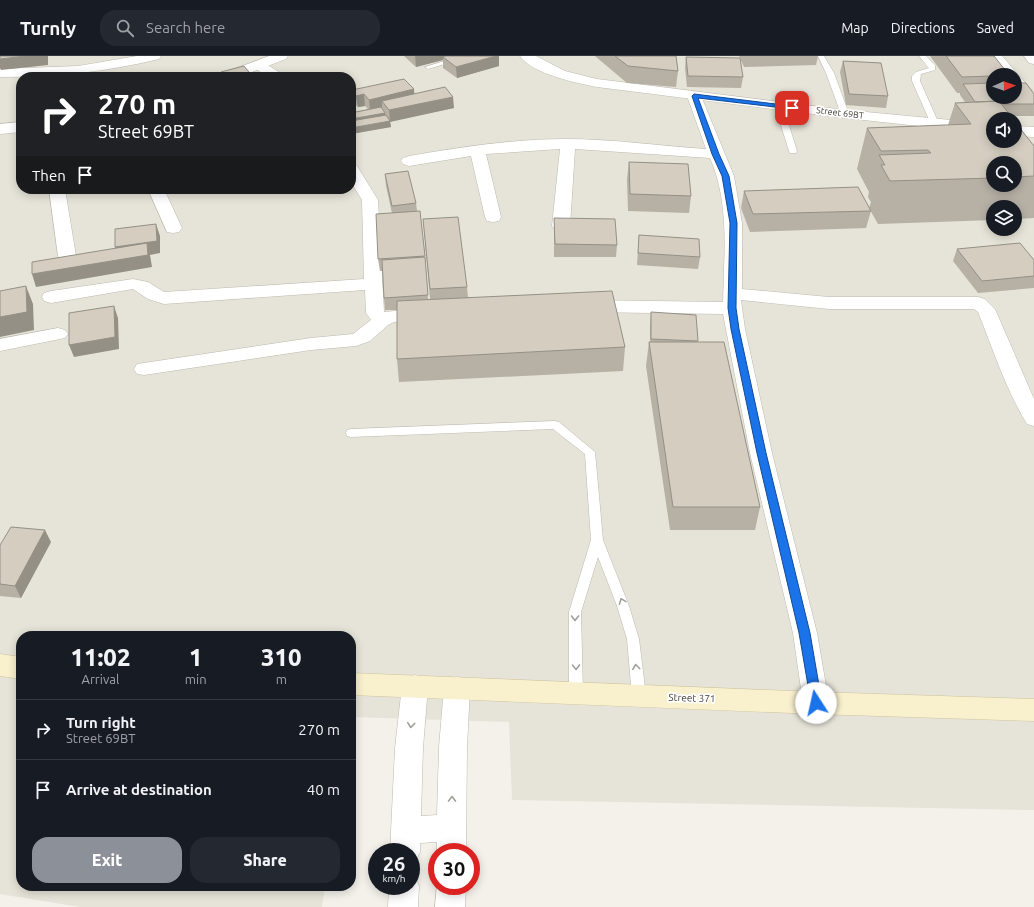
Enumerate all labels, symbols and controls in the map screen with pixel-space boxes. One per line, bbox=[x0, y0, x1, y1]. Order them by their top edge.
search box bbox=[100, 10, 380, 46]
text: Turnly bbox=[20, 17, 76, 39]
icon: search bbox=[114, 17, 136, 39]
text: Search here bbox=[146, 19, 225, 36]
text: Map bbox=[841, 20, 869, 36]
text: Directions bbox=[891, 20, 955, 36]
text: Saved bbox=[977, 20, 1014, 36]
north arrow bbox=[986, 68, 1022, 104]
map controls bbox=[986, 68, 1022, 236]
icon: right bbox=[32, 88, 84, 140]
text: 270 m bbox=[98, 88, 176, 119]
pin bbox=[775, 91, 809, 125]
icon: arrive bbox=[781, 97, 803, 119]
street label: Street 69BT bbox=[816, 105, 864, 121]
button: sound bbox=[986, 112, 1022, 148]
text: Street 69BT bbox=[98, 121, 194, 141]
button: search bbox=[986, 156, 1022, 192]
icon: arrive bbox=[74, 164, 96, 186]
text: Then bbox=[32, 167, 66, 184]
button: layers bbox=[986, 200, 1022, 236]
one-way arrow bbox=[618, 598, 626, 605]
one-way arrow bbox=[571, 615, 579, 621]
text: 11:02 bbox=[70, 644, 130, 671]
text: 1 bbox=[189, 644, 202, 671]
text: 310 bbox=[261, 644, 302, 671]
one-way arrow bbox=[572, 664, 580, 670]
one-way arrow bbox=[632, 664, 641, 670]
text: Arrival bbox=[81, 672, 119, 686]
text: min bbox=[185, 672, 207, 686]
text: m bbox=[276, 672, 287, 686]
position arrow bbox=[795, 682, 837, 724]
street label: Street 371 bbox=[668, 692, 716, 704]
text: Turn right bbox=[66, 714, 136, 731]
icon: right bbox=[32, 719, 54, 741]
text: 270 m bbox=[298, 721, 340, 738]
one-way arrow bbox=[407, 722, 416, 728]
text: Street 69BT bbox=[66, 731, 135, 745]
icon: arrive bbox=[32, 779, 54, 801]
text: Arrive at destination bbox=[66, 781, 212, 798]
text: 40 m bbox=[307, 781, 340, 798]
one-way arrow bbox=[448, 796, 457, 802]
button: Exit bbox=[32, 837, 182, 883]
button: Share bbox=[190, 837, 340, 883]
speed limit sign: 30 bbox=[428, 843, 480, 895]
text: 26 bbox=[383, 852, 405, 875]
text: km/h bbox=[382, 873, 406, 884]

